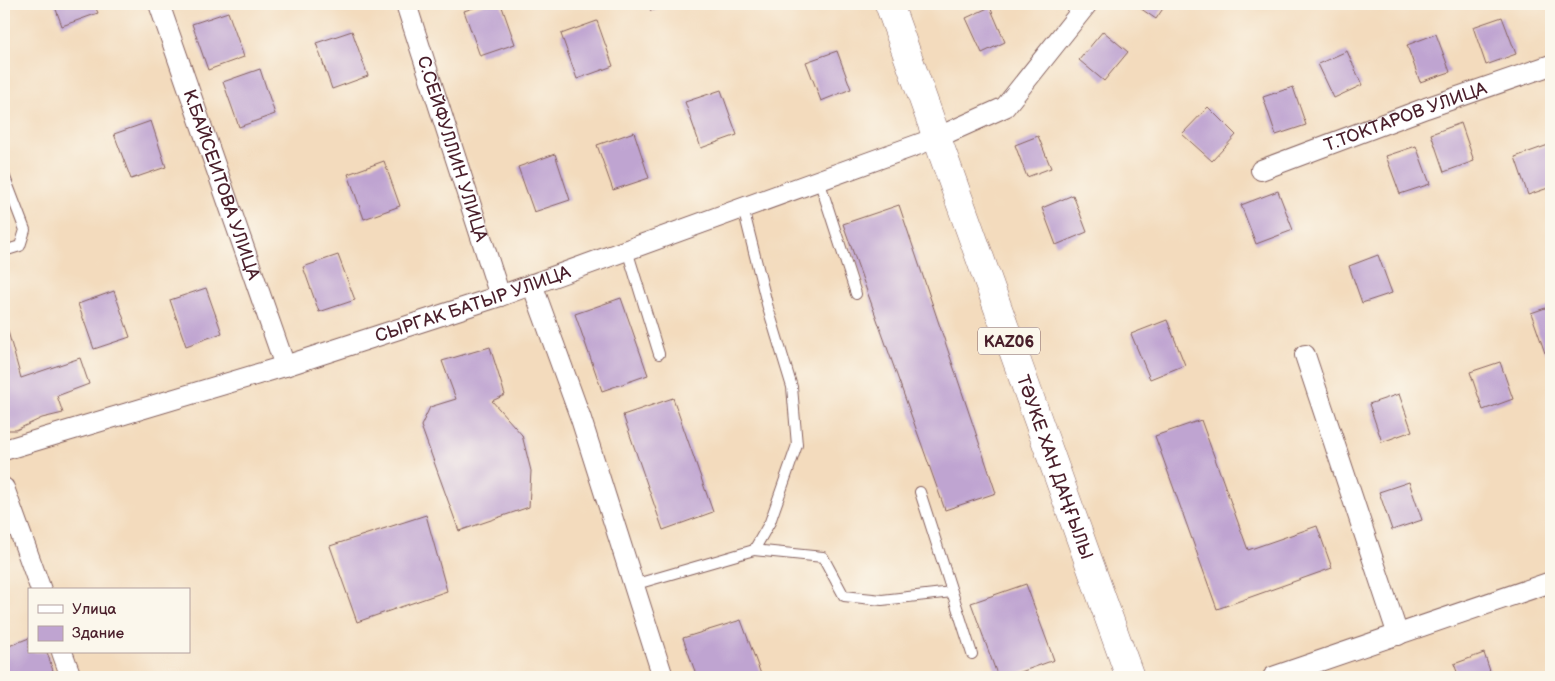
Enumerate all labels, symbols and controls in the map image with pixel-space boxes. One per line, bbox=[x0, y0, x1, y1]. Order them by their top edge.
street label: С.СЕЙФУЛЛИН УЛИЦА bbox=[412, 53, 492, 244]
street label: Т.ТОКТАРОВ УЛИЦА bbox=[1321, 78, 1490, 156]
street label: К.БАЙСЕИТОВА УЛИЦА bbox=[179, 87, 264, 283]
street label: СЫРГАК БАТЫР УЛИЦА bbox=[373, 261, 573, 347]
road number: KАZ06 bbox=[978, 328, 1040, 354]
street label: ТӘУКЕ ХАН ДАҢҒЫЛЫ bbox=[1012, 372, 1097, 562]
legend bbox=[28, 588, 190, 654]
text: Улица bbox=[72, 600, 117, 619]
text: Здание bbox=[72, 624, 124, 643]

